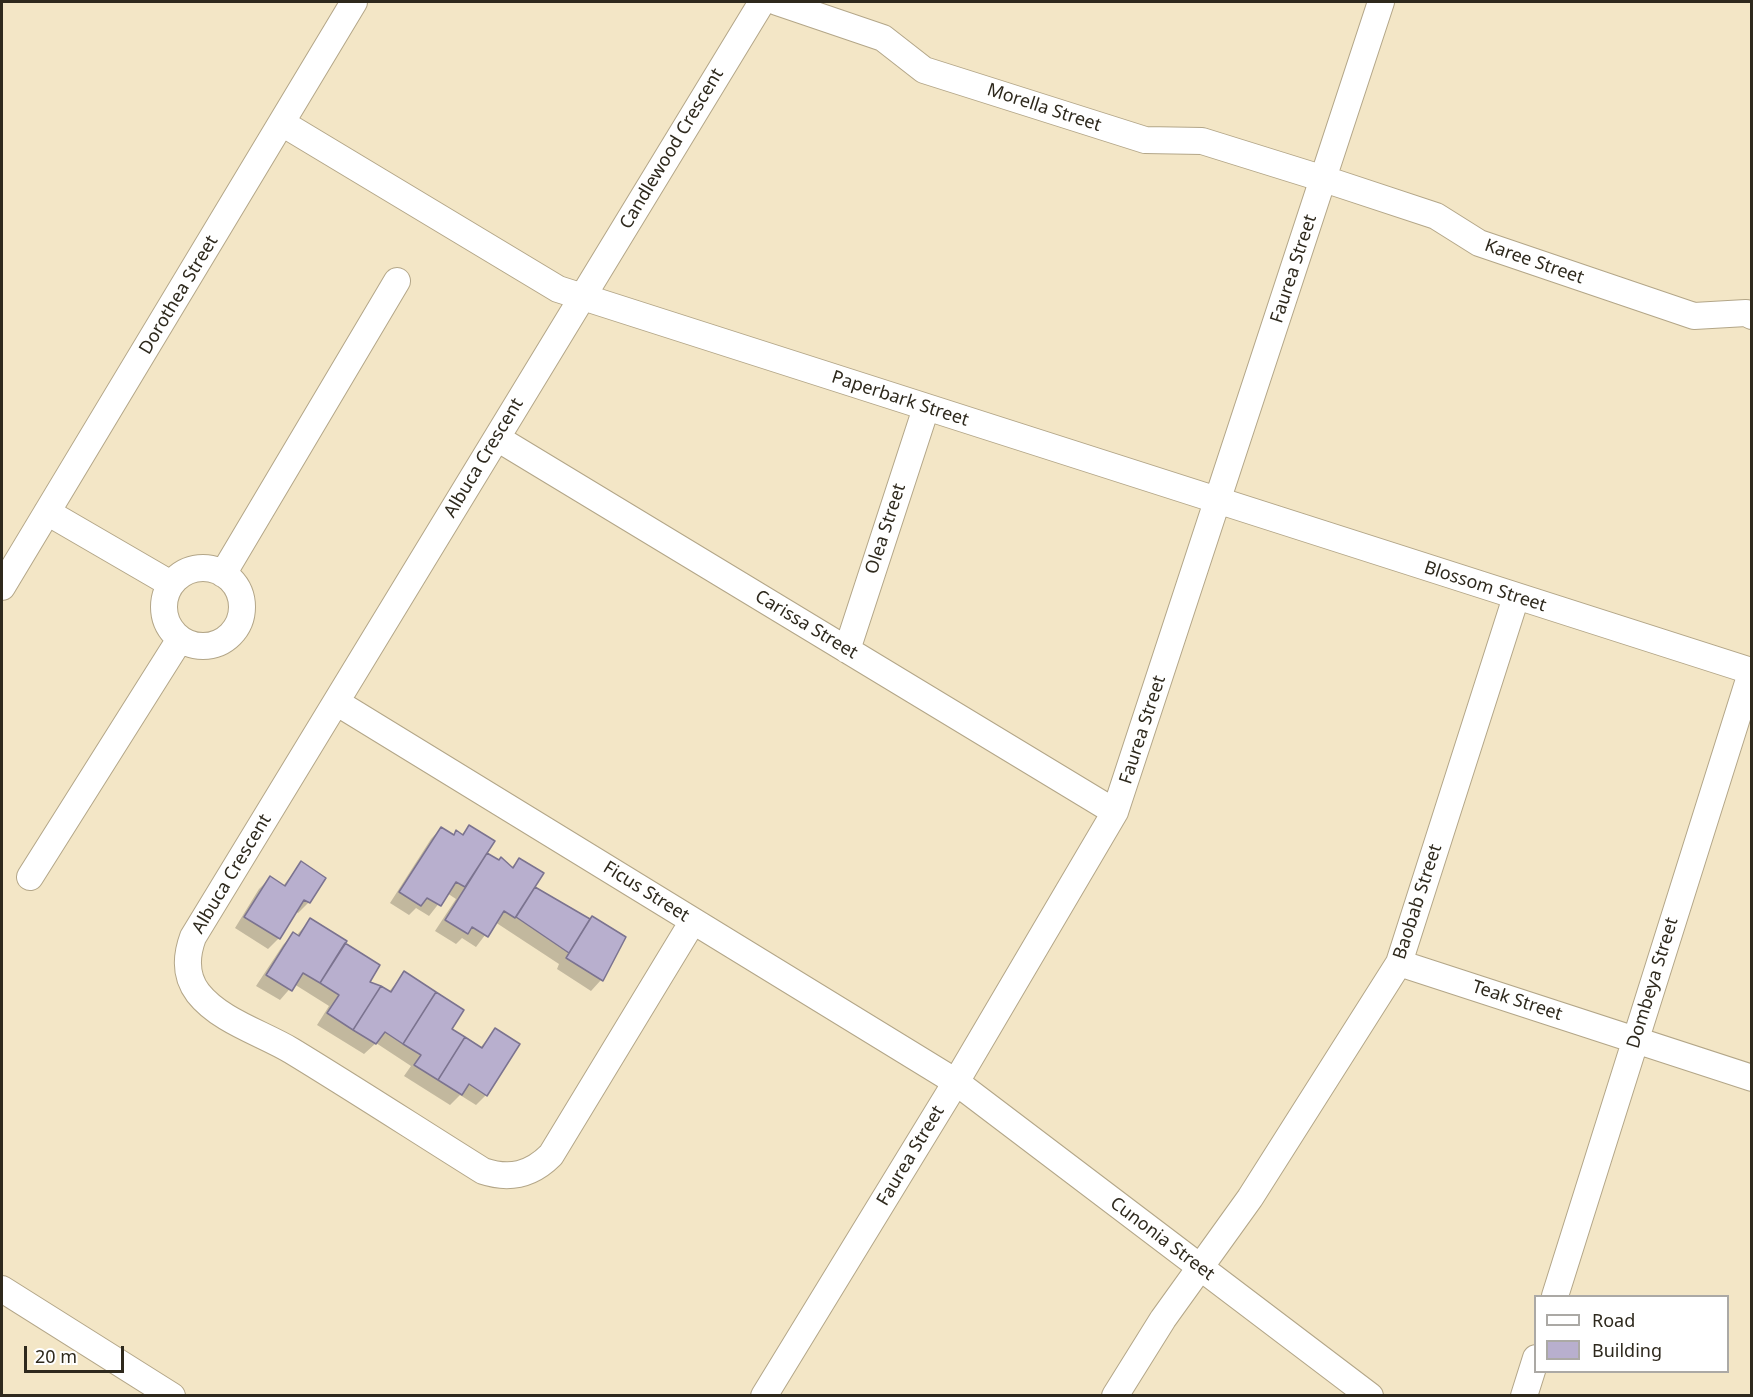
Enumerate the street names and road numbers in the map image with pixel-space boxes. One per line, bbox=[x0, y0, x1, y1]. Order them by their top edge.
street label: Candlewood Crescent bbox=[616, 65, 728, 233]
street label: Morella Street bbox=[984, 79, 1104, 137]
street label: Faurea Street bbox=[1266, 212, 1322, 326]
street label: Dorothea Street bbox=[135, 232, 223, 358]
street label: Karee Street bbox=[1482, 235, 1586, 289]
street label: Paperbark Street bbox=[829, 367, 971, 431]
street label: Albuca Crescent bbox=[440, 394, 528, 522]
street label: Olea Street bbox=[861, 481, 911, 577]
street label: Blossom Street bbox=[1421, 557, 1549, 617]
street label: Carissa Street bbox=[751, 586, 861, 664]
street label: Faurea Street bbox=[1115, 673, 1171, 787]
street label: Albuca Crescent bbox=[188, 810, 276, 938]
street label: Baobab Street bbox=[1389, 842, 1447, 962]
street label: Ficus Street bbox=[599, 857, 693, 927]
street label: Dombeya Street bbox=[1623, 915, 1683, 1051]
street label: Teak Street bbox=[1469, 976, 1565, 1026]
street label: Faurea Street bbox=[873, 1102, 949, 1210]
street label: Cunonia Street bbox=[1105, 1193, 1219, 1285]

